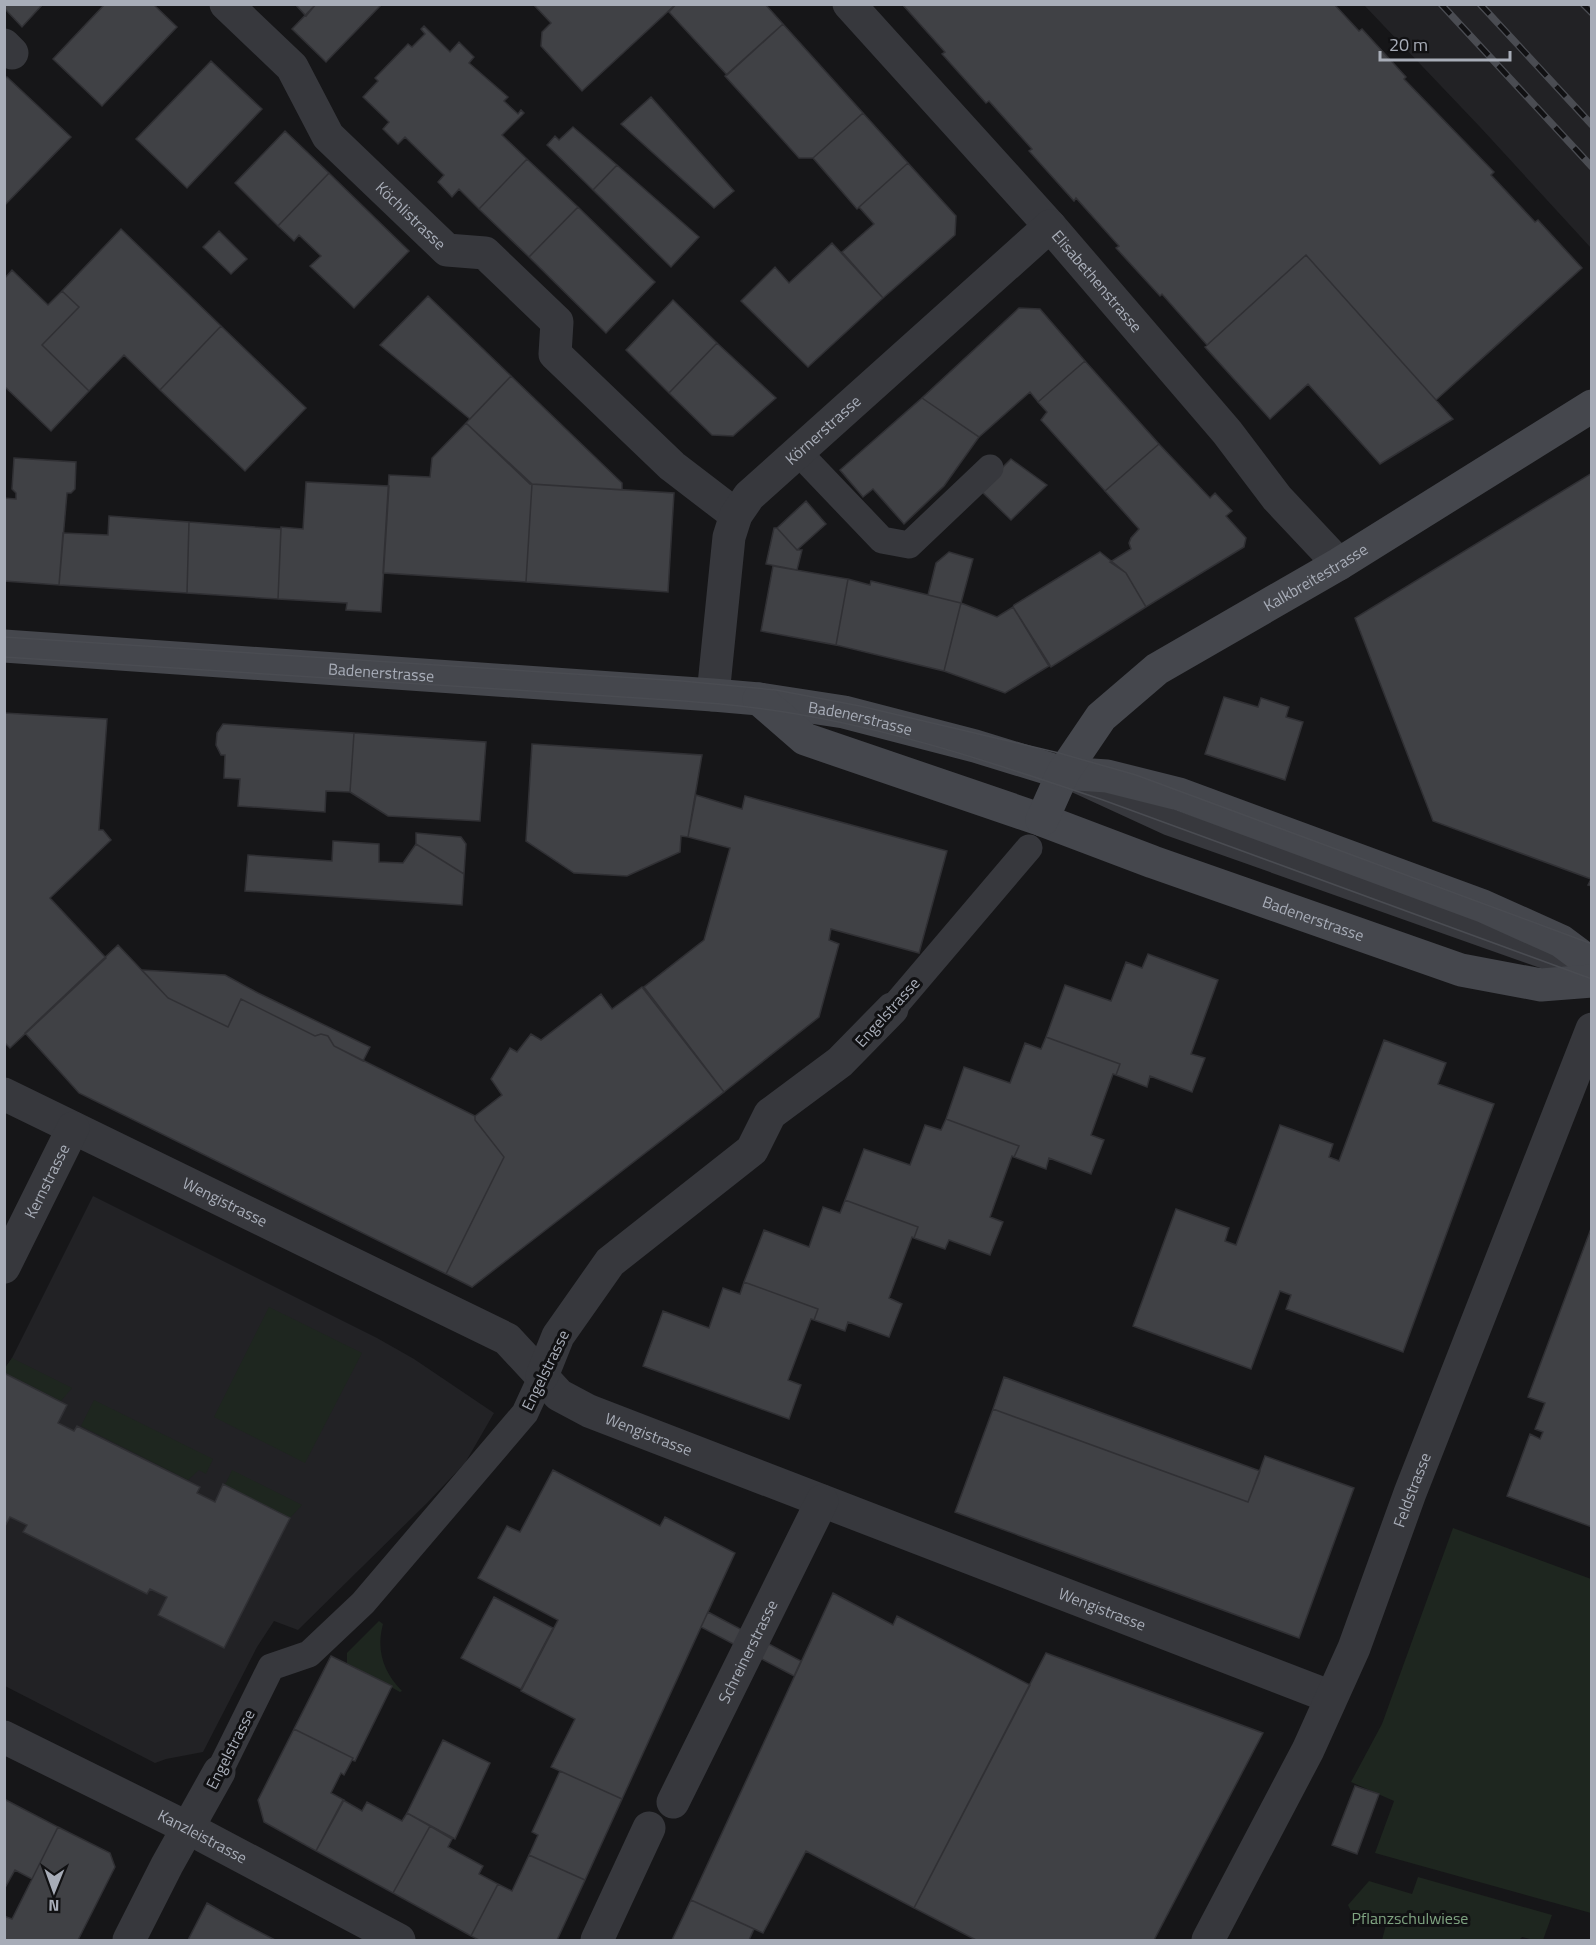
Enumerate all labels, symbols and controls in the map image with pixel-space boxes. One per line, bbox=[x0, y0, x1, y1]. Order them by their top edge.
scale bar bbox=[1380, 24, 1510, 62]
text: 20 m bbox=[1389, 31, 1428, 58]
street label: Köchlistrasse bbox=[370, 176, 452, 255]
street label: Elisabethenstrasse bbox=[1046, 224, 1148, 338]
street label: Körnerstrasse bbox=[779, 389, 866, 470]
street label: Kalkbreitestrasse bbox=[1259, 537, 1372, 617]
street label: Badenerstrasse bbox=[327, 656, 435, 688]
street label: Badenerstrasse bbox=[807, 695, 915, 741]
street label: Badenerstrasse bbox=[1259, 889, 1367, 947]
street label: Engelstrasse bbox=[849, 972, 925, 1052]
street label: Kernstrasse bbox=[18, 1140, 75, 1223]
street label: Wengistrasse bbox=[179, 1171, 272, 1233]
street label: Engelstrasse bbox=[515, 1326, 575, 1414]
street label: Wengistrasse bbox=[602, 1406, 696, 1462]
street label: Feldstrasse bbox=[1387, 1449, 1437, 1530]
street label: Wengistrasse bbox=[1055, 1581, 1149, 1637]
street label: Schreinerstrasse bbox=[712, 1595, 783, 1707]
street label: Engelstrasse bbox=[200, 1705, 260, 1793]
street label: Kanzleistrasse bbox=[154, 1803, 252, 1869]
north arrow bbox=[24, 1861, 84, 1921]
text: N bbox=[48, 1894, 59, 1918]
park label: Pflanzschulwiese bbox=[1352, 1906, 1468, 1930]

